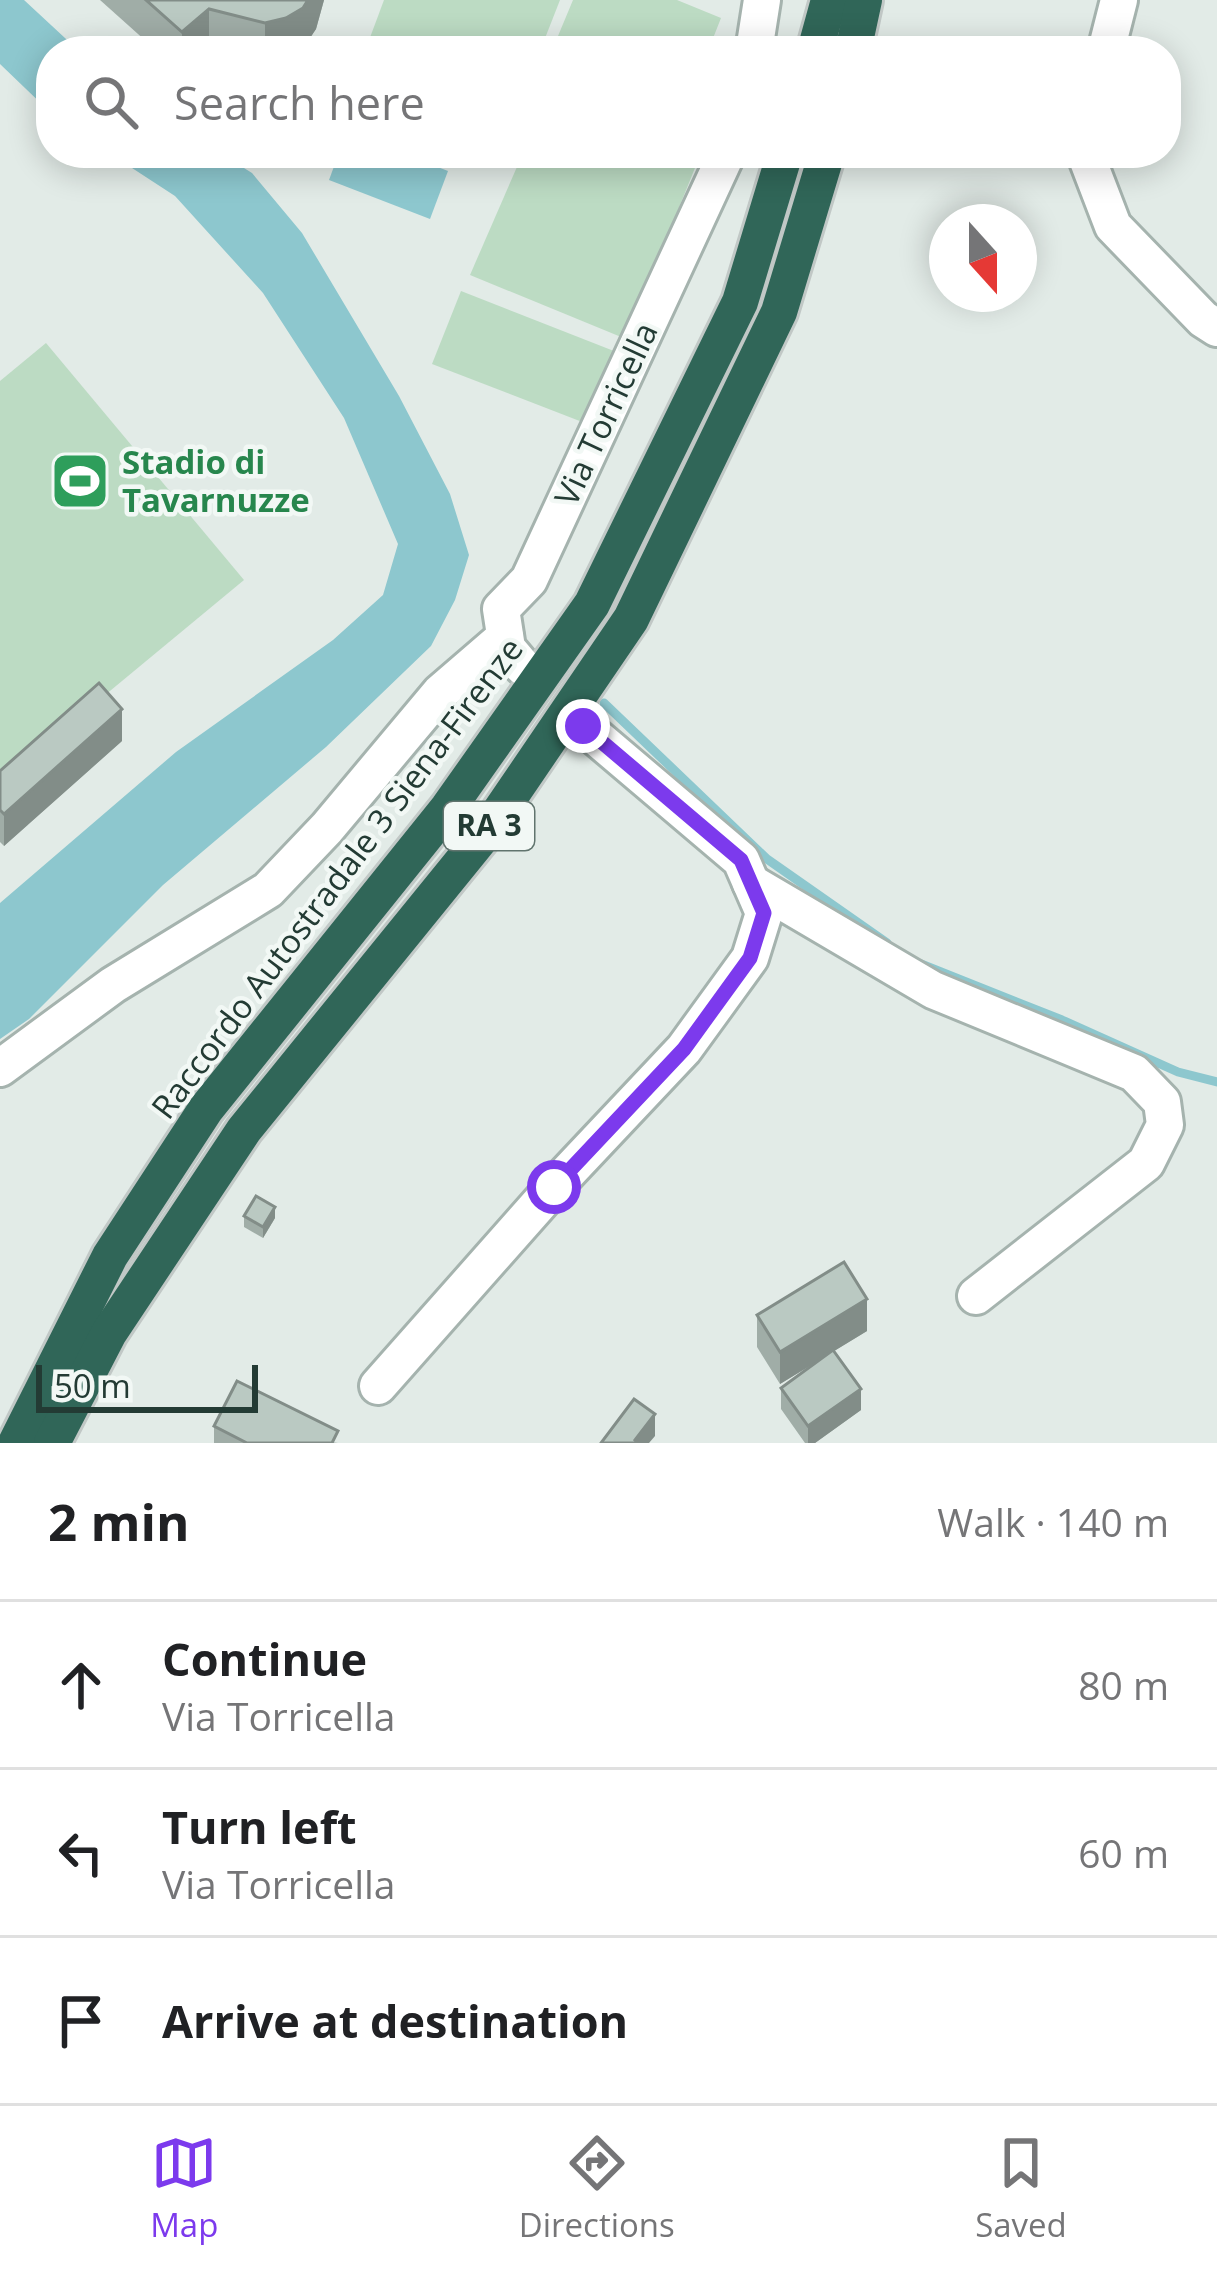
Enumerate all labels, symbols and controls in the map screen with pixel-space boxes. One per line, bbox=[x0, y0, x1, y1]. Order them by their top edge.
search box bbox=[36, 36, 1181, 168]
icon: search bbox=[78, 69, 144, 135]
text: Search here bbox=[174, 72, 425, 133]
north arrow bbox=[929, 204, 1037, 312]
street label: Via Torricella bbox=[543, 315, 668, 513]
place label: Stadio di Tavarnuzze bbox=[122, 439, 310, 522]
sports icon: Stadio di Tavarnuzze bbox=[49, 450, 111, 512]
street label: Raccordo Autostradale 3 Siena-Firenze bbox=[141, 628, 533, 1127]
route end bbox=[556, 699, 610, 753]
road number: RA 3 bbox=[444, 802, 534, 850]
route start bbox=[527, 1160, 581, 1214]
scale bar bbox=[36, 1359, 258, 1412]
text: 50 m bbox=[54, 1363, 131, 1408]
text: 2 min bbox=[48, 1486, 190, 1556]
text: Walk · 140 m bbox=[937, 1495, 1169, 1548]
text: Continue bbox=[162, 1628, 367, 1689]
icon: ahead bbox=[48, 1652, 114, 1718]
text: 80 m bbox=[1078, 1658, 1169, 1711]
text: Via Torricella bbox=[162, 1689, 396, 1742]
text: Turn left bbox=[162, 1796, 357, 1857]
icon: left bbox=[48, 1820, 114, 1886]
text: 60 m bbox=[1078, 1826, 1169, 1879]
text: Via Torricella bbox=[162, 1857, 396, 1910]
icon: arrive bbox=[48, 1988, 114, 2054]
text: Arrive at destination bbox=[162, 1990, 628, 2051]
tab: Map bbox=[150, 2130, 218, 2247]
tab: Directions bbox=[519, 2130, 675, 2247]
tab: Saved bbox=[975, 2130, 1067, 2247]

